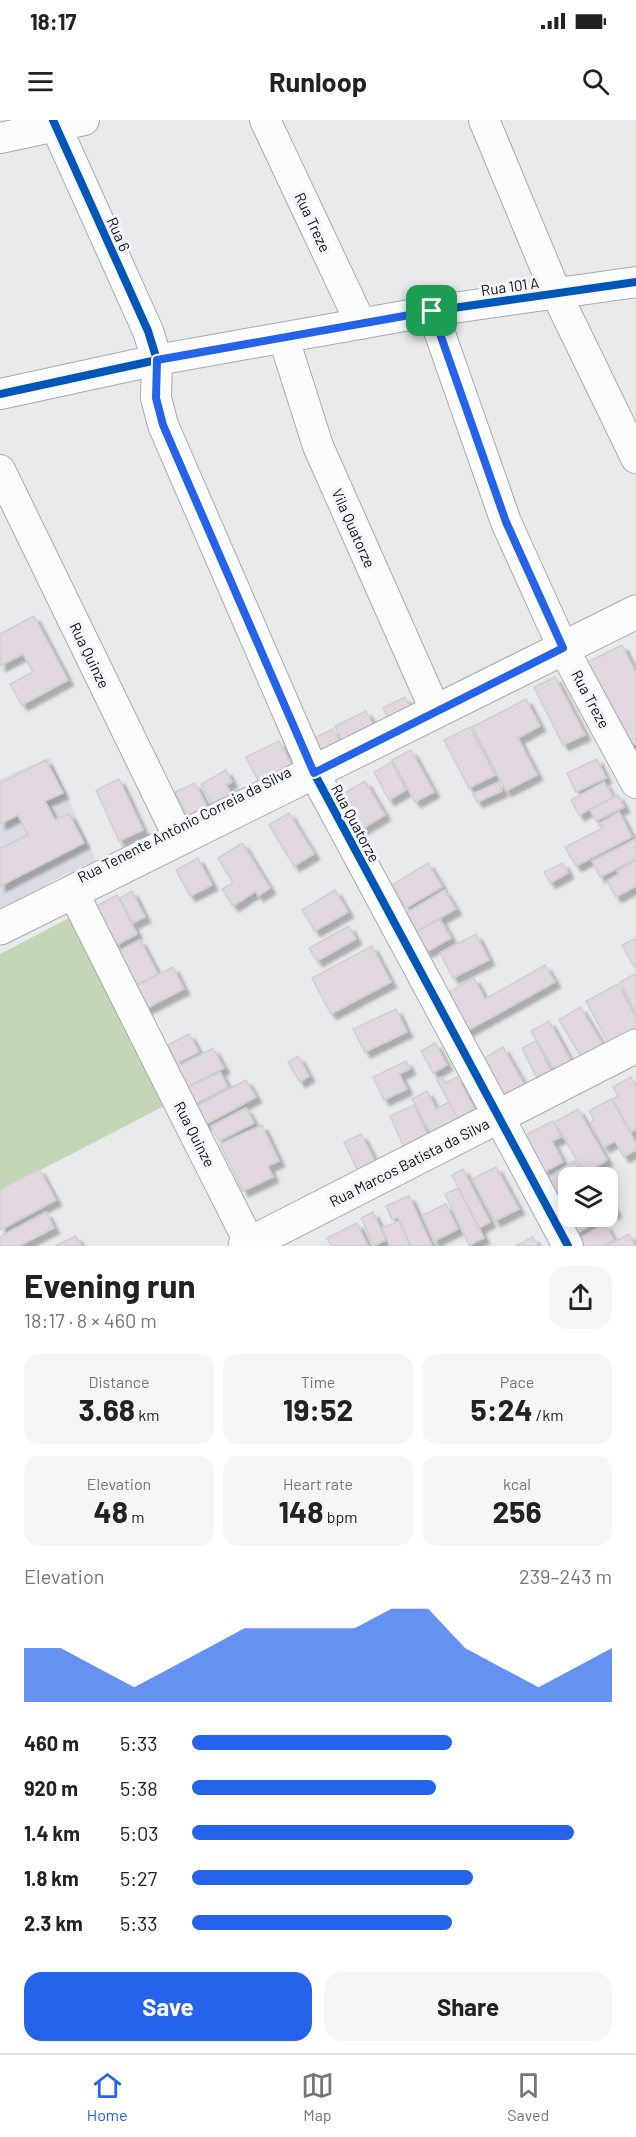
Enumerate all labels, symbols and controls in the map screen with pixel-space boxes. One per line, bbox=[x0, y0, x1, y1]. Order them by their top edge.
text: 18:17 bbox=[30, 8, 76, 34]
icon: menu bbox=[24, 65, 57, 98]
text: Runloop bbox=[269, 65, 367, 97]
icon: search bbox=[579, 65, 612, 98]
street label: Rua Treze bbox=[291, 189, 335, 255]
street label: Rua 6 bbox=[104, 214, 134, 254]
street label: Rua 101 A bbox=[480, 273, 540, 299]
pin bbox=[406, 285, 457, 336]
icon: arrive bbox=[415, 294, 448, 327]
street label: Vila Quatorze bbox=[329, 486, 379, 570]
street label: Rua Quinze bbox=[66, 619, 114, 691]
street label: Rua Treze bbox=[568, 667, 614, 731]
street label: Rua Tenente Antônio Correia da Silva bbox=[74, 762, 294, 886]
street label: Rua Quatorze bbox=[328, 781, 384, 865]
street label: Rua Quinze bbox=[171, 1098, 219, 1170]
street label: Rua Marcos Batista da Silva bbox=[326, 1114, 492, 1210]
map controls bbox=[558, 1167, 618, 1227]
button: layers bbox=[558, 1167, 618, 1227]
text: Evening run bbox=[24, 1265, 196, 1305]
button: share bbox=[549, 1266, 612, 1329]
text: 18:17 · 8 × 460 m bbox=[24, 1308, 157, 1332]
text: Distance bbox=[89, 1372, 149, 1391]
text: Time bbox=[301, 1372, 335, 1391]
text: Pace bbox=[500, 1372, 534, 1391]
text: 3.68 bbox=[78, 1391, 135, 1427]
text: 19:52 bbox=[283, 1391, 353, 1427]
text: 5:24 bbox=[471, 1391, 533, 1427]
text: km bbox=[135, 1405, 160, 1424]
text: /km bbox=[533, 1405, 563, 1424]
text: Elevation bbox=[87, 1474, 151, 1493]
text: Heart rate bbox=[283, 1474, 353, 1493]
text: kcal bbox=[503, 1474, 531, 1493]
text: 48 bbox=[94, 1493, 128, 1529]
text: 148 bbox=[278, 1493, 323, 1529]
text: 256 bbox=[492, 1493, 542, 1529]
text: m bbox=[128, 1507, 144, 1526]
text: bpm bbox=[323, 1507, 358, 1526]
text: Elevation bbox=[24, 1564, 105, 1588]
text: 239–243 m bbox=[519, 1564, 612, 1588]
text: 460 m bbox=[24, 1731, 79, 1755]
text: 5:33 bbox=[120, 1731, 158, 1755]
text: 920 m bbox=[24, 1776, 78, 1800]
text: 5:38 bbox=[120, 1776, 158, 1800]
text: 1.4 km bbox=[24, 1821, 80, 1845]
text: 5:03 bbox=[120, 1821, 159, 1845]
text: 1.8 km bbox=[24, 1866, 79, 1890]
text: 5:27 bbox=[120, 1866, 157, 1890]
text: 2.3 km bbox=[24, 1911, 83, 1935]
text: 5:33 bbox=[120, 1911, 158, 1935]
button: Save bbox=[24, 1972, 312, 2041]
button: Share bbox=[324, 1972, 612, 2041]
tab: Home bbox=[87, 2069, 128, 2124]
tab: Map bbox=[301, 2069, 334, 2124]
tab: Saved bbox=[507, 2069, 549, 2124]

